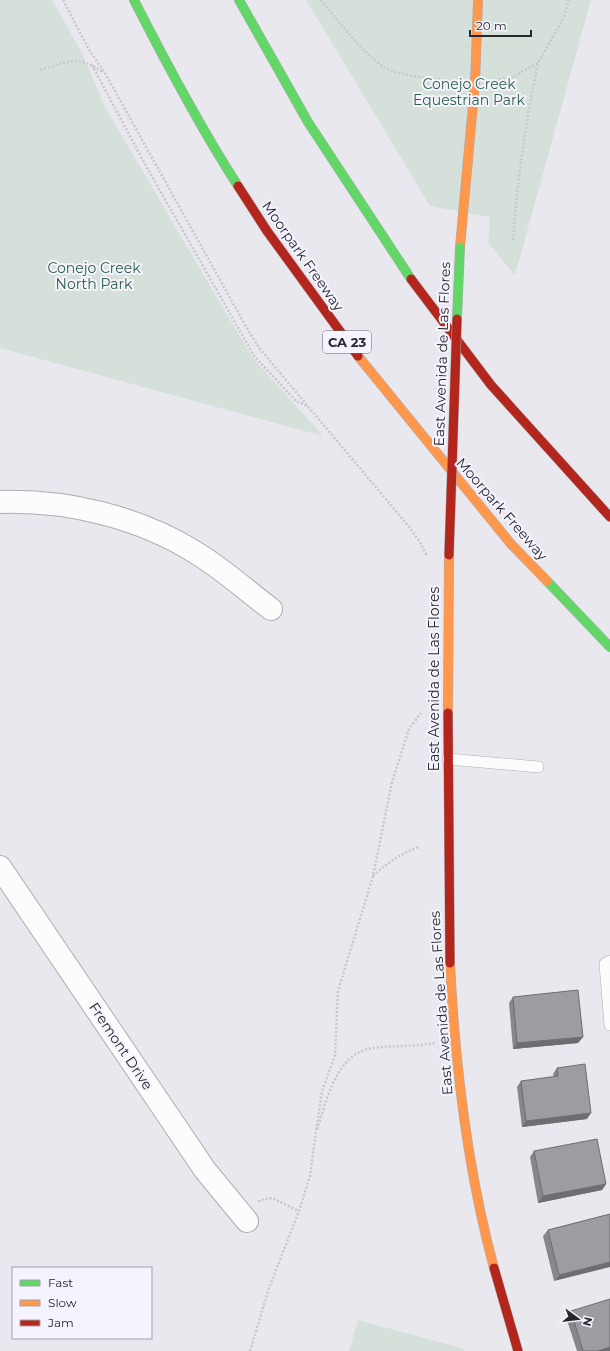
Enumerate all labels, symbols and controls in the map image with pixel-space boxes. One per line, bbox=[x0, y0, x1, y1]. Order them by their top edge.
scale bar bbox=[470, 12, 531, 38]
text: 20 m bbox=[476, 18, 507, 33]
park label: Conejo Creek Equestrian Park bbox=[413, 75, 526, 109]
street label: Moorpark Freeway bbox=[258, 197, 348, 315]
park label: Conejo Creek North Park bbox=[47, 259, 141, 293]
street label: East Avenida de Las Flores bbox=[430, 261, 454, 447]
road number: CA 23 bbox=[323, 331, 371, 353]
street label: Moorpark Freeway bbox=[452, 454, 552, 564]
street label: East Avenida de Las Flores bbox=[425, 587, 443, 771]
street label: East Avenida de Las Flores bbox=[426, 910, 456, 1096]
street label: Fremont Drive bbox=[85, 999, 157, 1093]
legend bbox=[12, 1267, 152, 1339]
text: Fast bbox=[48, 1275, 73, 1290]
text: Slow bbox=[48, 1295, 77, 1310]
north arrow bbox=[558, 1299, 598, 1339]
text: Jam bbox=[47, 1315, 74, 1330]
text: N bbox=[580, 1315, 596, 1328]

